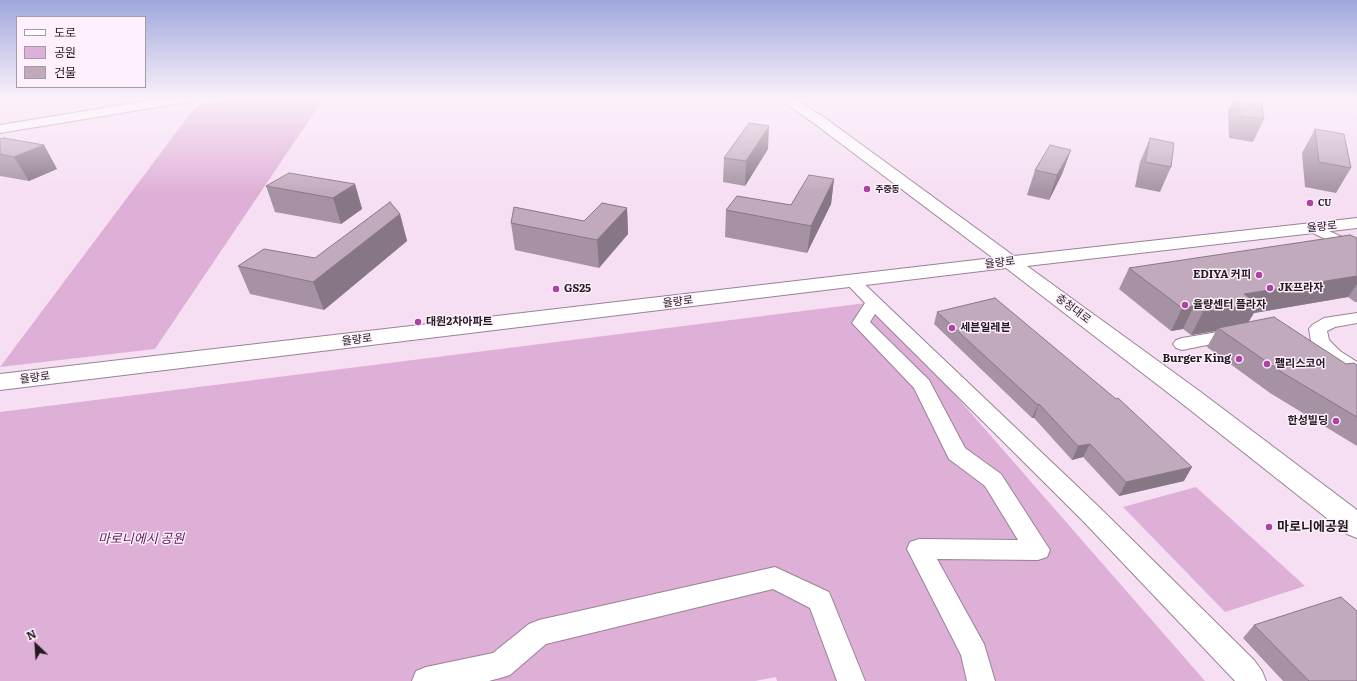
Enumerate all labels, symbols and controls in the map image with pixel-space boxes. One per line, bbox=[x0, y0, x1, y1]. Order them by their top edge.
legend bbox=[16, 16, 146, 88]
text: 도로 bbox=[54, 23, 76, 41]
text: 공원 bbox=[54, 43, 76, 61]
text: 건물 bbox=[54, 63, 76, 81]
marker: 주중동 bbox=[862, 184, 872, 194]
place label: 주중동 bbox=[875, 184, 900, 194]
marker: CU bbox=[1305, 198, 1315, 208]
place label: CU bbox=[1318, 198, 1331, 208]
street label: 율량로 bbox=[1306, 219, 1338, 235]
street label: 율량로 bbox=[984, 255, 1016, 271]
place label: EDIYA 커피 bbox=[1193, 268, 1251, 282]
marker: EDIYA 커피 bbox=[1254, 270, 1264, 280]
place label: JK프라자 bbox=[1278, 281, 1323, 295]
place label: GS25 bbox=[564, 282, 591, 296]
marker: JK프라자 bbox=[1265, 283, 1275, 293]
marker: GS25 bbox=[551, 284, 561, 294]
street label: 충청대로 bbox=[1053, 292, 1093, 326]
street label: 율량로 bbox=[662, 294, 694, 310]
place label: 율량센터 플라자 bbox=[1193, 298, 1266, 312]
marker: 율량센터 플라자 bbox=[1180, 300, 1190, 310]
place label: 대원2차아파트 bbox=[426, 315, 493, 329]
marker: 대원2차아파트 bbox=[413, 317, 423, 327]
place label: 세븐일레븐 bbox=[960, 321, 1011, 335]
marker: 세븐일레븐 bbox=[947, 323, 957, 333]
street label: 율량로 bbox=[341, 332, 373, 348]
place label: Burger King bbox=[1163, 352, 1231, 366]
marker: Burger King bbox=[1234, 354, 1244, 364]
place label: 펠리스코어 bbox=[1275, 357, 1326, 371]
marker: 펠리스코어 bbox=[1262, 359, 1272, 369]
street label: 율량로 bbox=[19, 370, 51, 386]
place label: 한성빌딩 bbox=[1288, 414, 1328, 428]
marker: 한성빌딩 bbox=[1331, 416, 1341, 426]
place label: 마로니에공원 bbox=[1277, 519, 1349, 535]
marker: 마로니에공원 bbox=[1264, 522, 1274, 532]
park label: 마로니에시 공원 bbox=[98, 531, 184, 547]
north arrow bbox=[16, 625, 56, 665]
text: N bbox=[23, 625, 38, 643]

